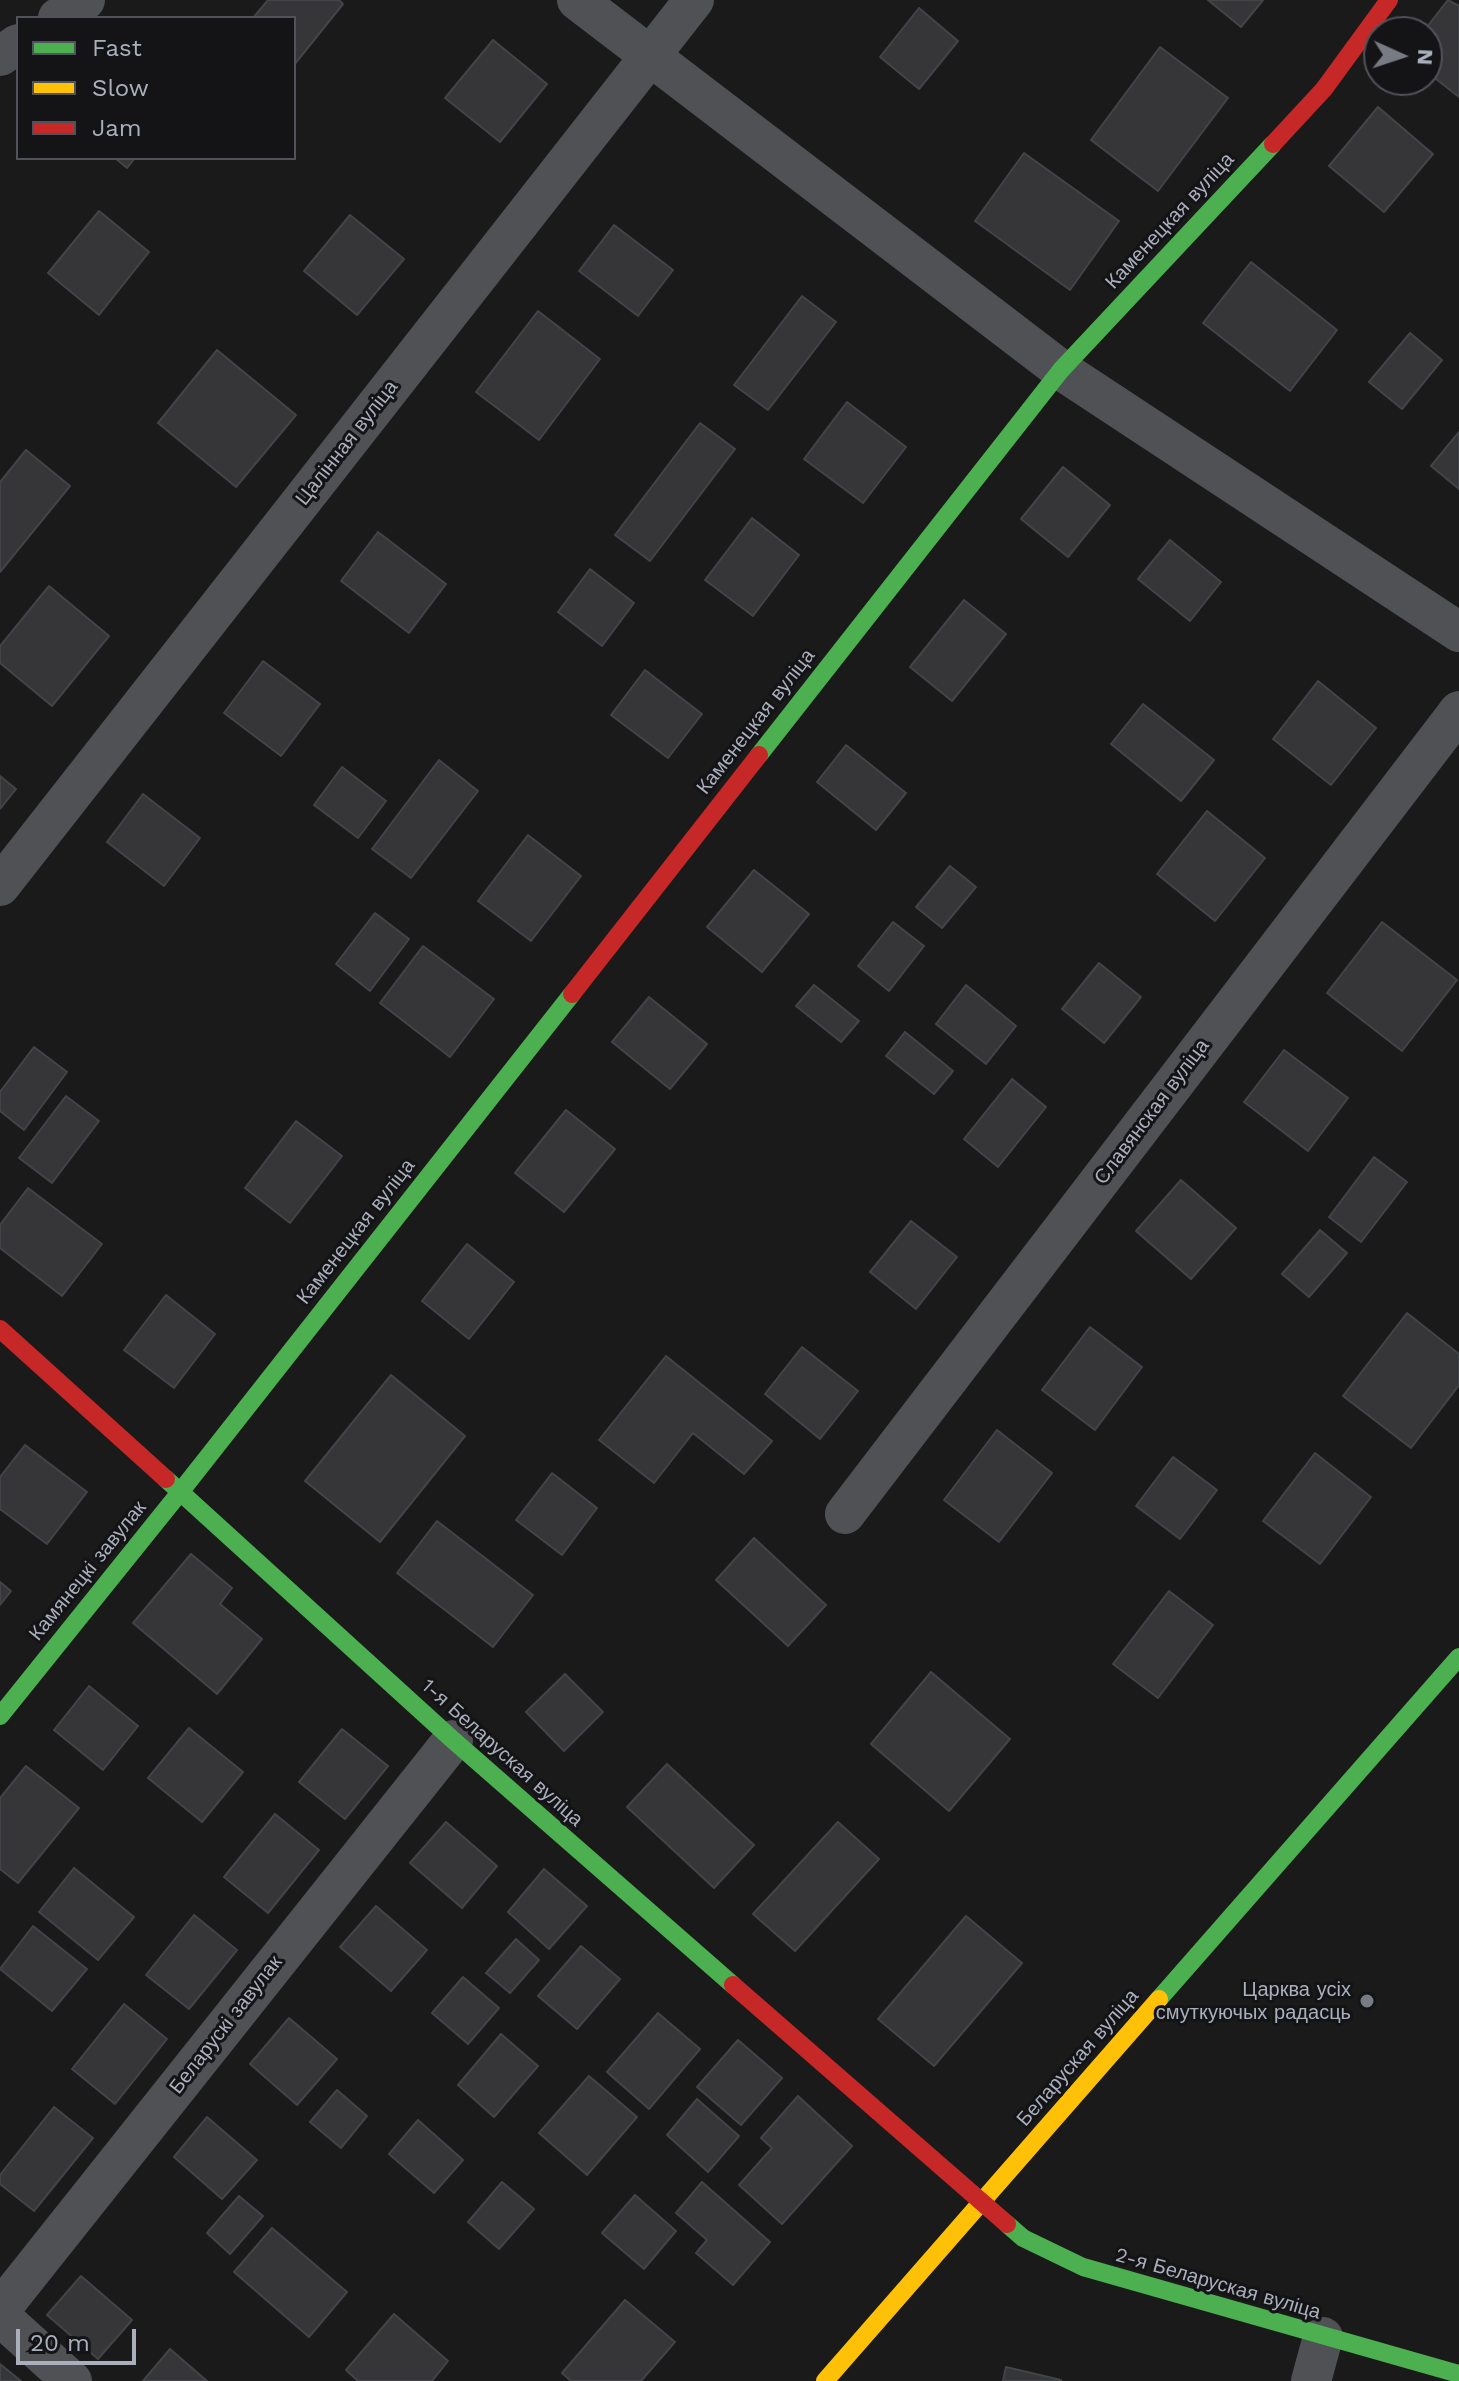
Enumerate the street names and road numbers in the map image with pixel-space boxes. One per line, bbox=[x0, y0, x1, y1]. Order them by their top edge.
street label: Каменецкая вуліца bbox=[1101, 148, 1239, 294]
street label: Цалінная вуліца bbox=[291, 376, 403, 510]
street label: Каменецкая вуліца bbox=[692, 645, 820, 799]
street label: Славянская вуліца bbox=[1089, 1035, 1215, 1189]
street label: Каменецкая вуліца bbox=[292, 1155, 420, 1309]
street label: Камянецкі завулак bbox=[24, 1496, 152, 1646]
street label: 1-я Беларуская вуліца bbox=[416, 1674, 588, 1832]
street label: Беларускі завулак bbox=[165, 1951, 287, 2099]
street label: Беларуская вуліца bbox=[1012, 1985, 1144, 2131]
street label: 2-я Беларуская вуліца bbox=[1113, 2243, 1323, 2325]

